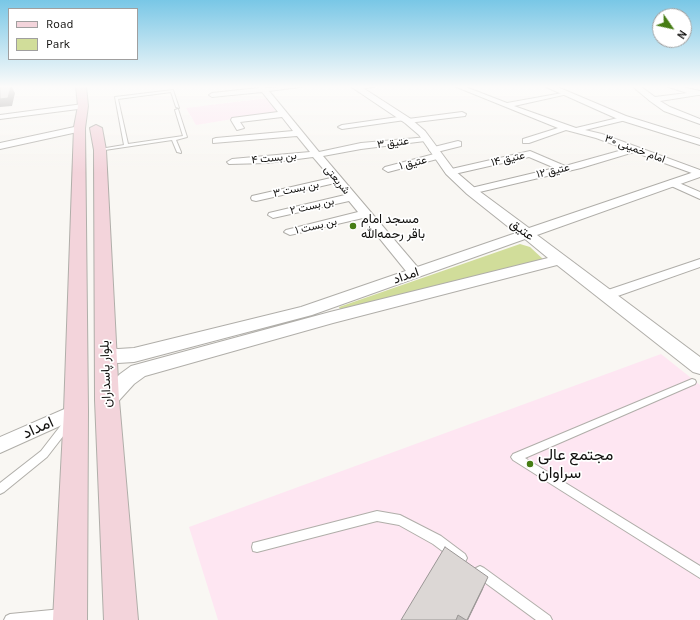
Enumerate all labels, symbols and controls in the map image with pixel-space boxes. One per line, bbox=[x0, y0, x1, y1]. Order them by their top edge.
legend bbox=[8, 8, 138, 60]
north arrow bbox=[652, 8, 692, 48]
text: Road bbox=[46, 17, 74, 31]
text: N bbox=[674, 28, 689, 41]
text: Park bbox=[46, 37, 70, 51]
street label: امام خمینی ۳۰ bbox=[603, 132, 667, 166]
street label: عتیق ۳ bbox=[376, 134, 410, 152]
street label: بن بست ۴ bbox=[251, 149, 297, 167]
street label: عتیق ۱۴ bbox=[490, 149, 526, 169]
street label: عتیق ۱ bbox=[398, 153, 428, 173]
street label: عتیق ۱۲ bbox=[535, 161, 571, 181]
street label: شریعتی bbox=[321, 163, 353, 197]
street label: بن بست ۳ bbox=[272, 178, 320, 200]
street label: بن بست ۲ bbox=[289, 195, 335, 217]
place label: مسجد امام باقر رحمه‌الله bbox=[361, 211, 425, 242]
street label: بن بست ۱ bbox=[294, 215, 338, 237]
street label: عتیق bbox=[507, 216, 537, 244]
marker: مسجد امام باقر رحمه‌الله bbox=[348, 221, 358, 231]
street label: امداد bbox=[391, 264, 421, 288]
street label: بلوار پاسداران bbox=[97, 340, 115, 408]
street label: امداد bbox=[19, 413, 57, 443]
place label: مجتمع عالی سراوان bbox=[538, 445, 613, 483]
marker: مجتمع عالی سراوان bbox=[525, 459, 535, 469]

